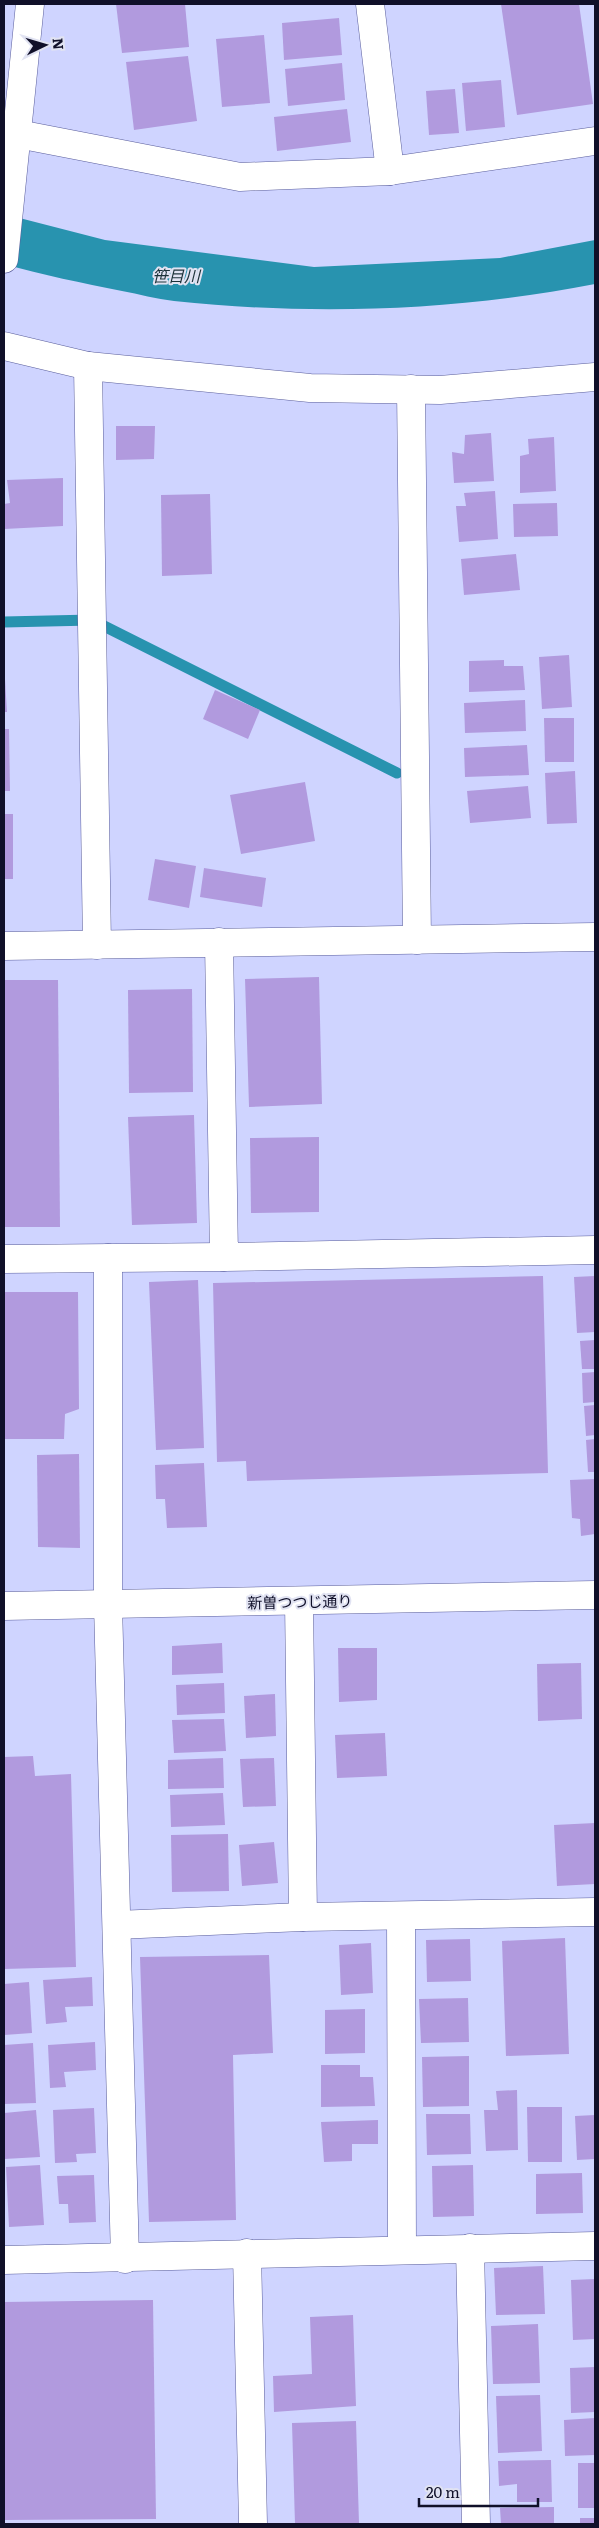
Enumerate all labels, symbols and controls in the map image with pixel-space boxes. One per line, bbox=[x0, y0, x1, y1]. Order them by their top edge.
north arrow bbox=[20, 20, 70, 70]
text: N bbox=[48, 37, 69, 51]
water label: 笹目川 bbox=[152, 263, 202, 287]
street label: 新曽つつじ通り bbox=[247, 1589, 353, 1613]
scale bar bbox=[419, 2476, 538, 2508]
text: 20 m bbox=[426, 2480, 460, 2503]

